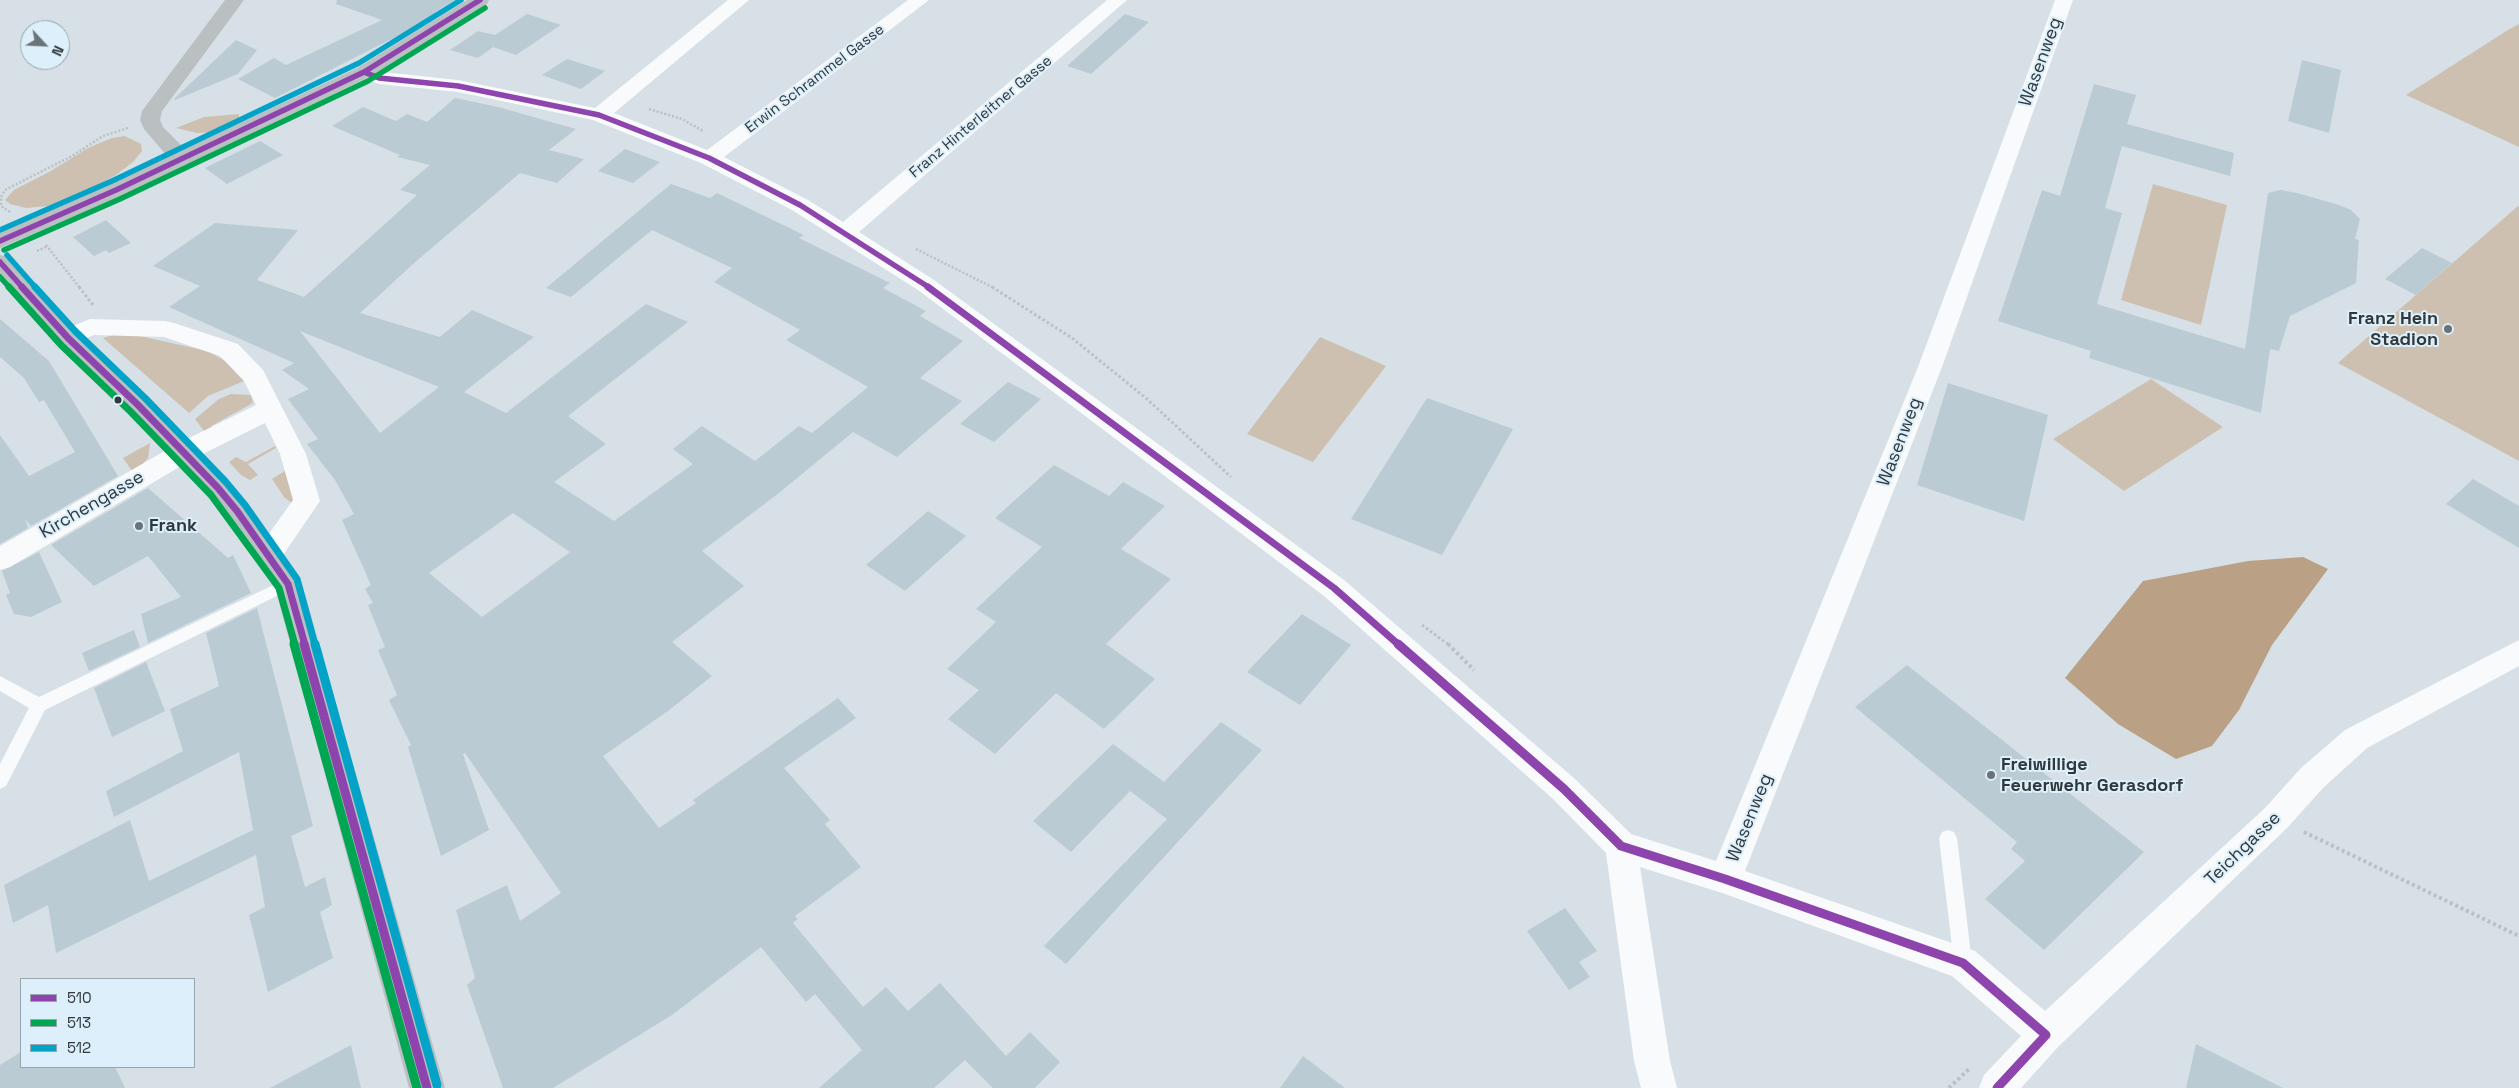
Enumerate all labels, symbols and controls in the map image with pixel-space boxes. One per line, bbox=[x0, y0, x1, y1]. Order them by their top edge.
street label: Wasenweg bbox=[2015, 14, 2067, 110]
north arrow bbox=[20, 20, 70, 70]
street label: Erwin Schrammel Gasse bbox=[742, 21, 888, 137]
text: N bbox=[48, 43, 68, 59]
street label: Franz Hinterleitner Gasse bbox=[906, 52, 1056, 182]
place label: Franz Hein Stadion bbox=[2348, 308, 2438, 350]
marker: Franz Hein Stadion bbox=[2442, 323, 2454, 335]
unlabelled marker bbox=[113, 395, 123, 405]
street label: Wasenweg bbox=[1873, 395, 1927, 489]
street label: Kirchengasse bbox=[36, 466, 148, 544]
place label: Frank bbox=[149, 515, 197, 537]
marker: Frank bbox=[133, 520, 145, 532]
place label: Freiwillige Feuerwehr Gerasdorf bbox=[2001, 754, 2183, 796]
marker: Freiwillige Feuerwehr Gerasdorf bbox=[1985, 769, 1997, 781]
street label: Wasenweg bbox=[1722, 771, 1778, 865]
street label: Teichgasse bbox=[2201, 808, 2285, 890]
legend bbox=[20, 978, 195, 1068]
text: 510 bbox=[67, 988, 92, 1007]
text: 513 bbox=[67, 1013, 91, 1032]
text: 512 bbox=[67, 1038, 91, 1057]

